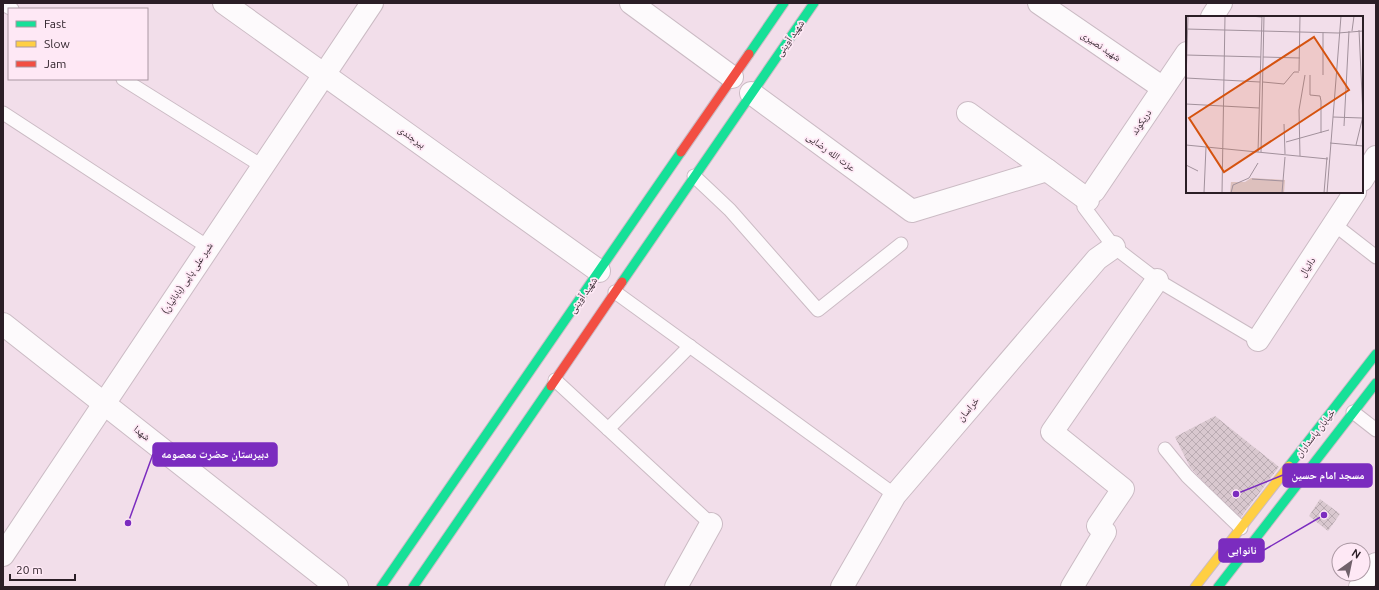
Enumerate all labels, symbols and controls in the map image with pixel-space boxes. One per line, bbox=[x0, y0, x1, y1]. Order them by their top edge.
legend bbox=[8, 8, 148, 80]
inset map bbox=[1186, 16, 1363, 193]
text: Fast bbox=[44, 17, 66, 30]
street label: شهید آوینی bbox=[774, 18, 807, 59]
street label: شهید نصیری bbox=[1079, 29, 1123, 64]
text: Slow bbox=[44, 37, 70, 50]
text: Jam bbox=[44, 57, 66, 70]
street label: دریکوند bbox=[1129, 107, 1154, 137]
street label: بیرجندی bbox=[396, 124, 428, 151]
street label: عزت الله رضایی bbox=[804, 131, 857, 174]
street label: شیر علی پاپی (بابائیان) bbox=[159, 240, 216, 316]
street label: دانیال bbox=[1296, 255, 1318, 279]
street label: شهید آوینی bbox=[567, 275, 600, 316]
street label: خراسان bbox=[955, 394, 982, 424]
street label: خیابان پاسداران bbox=[1293, 406, 1338, 460]
street label: شهدا bbox=[132, 423, 153, 443]
callout: دبیرستان حضرت معصومه bbox=[153, 443, 277, 466]
text: دبیرستان حضرت معصومه bbox=[161, 448, 269, 462]
callout: مسجد امام حسین bbox=[1283, 464, 1372, 487]
text: مسجد امام حسین bbox=[1291, 469, 1365, 483]
callout: نانوایی bbox=[1219, 539, 1264, 562]
north arrow bbox=[1331, 542, 1371, 582]
text: نانوایی bbox=[1227, 544, 1257, 558]
text: N bbox=[1350, 546, 1363, 561]
scale bar bbox=[10, 556, 75, 582]
text: 20 m bbox=[16, 563, 43, 576]

